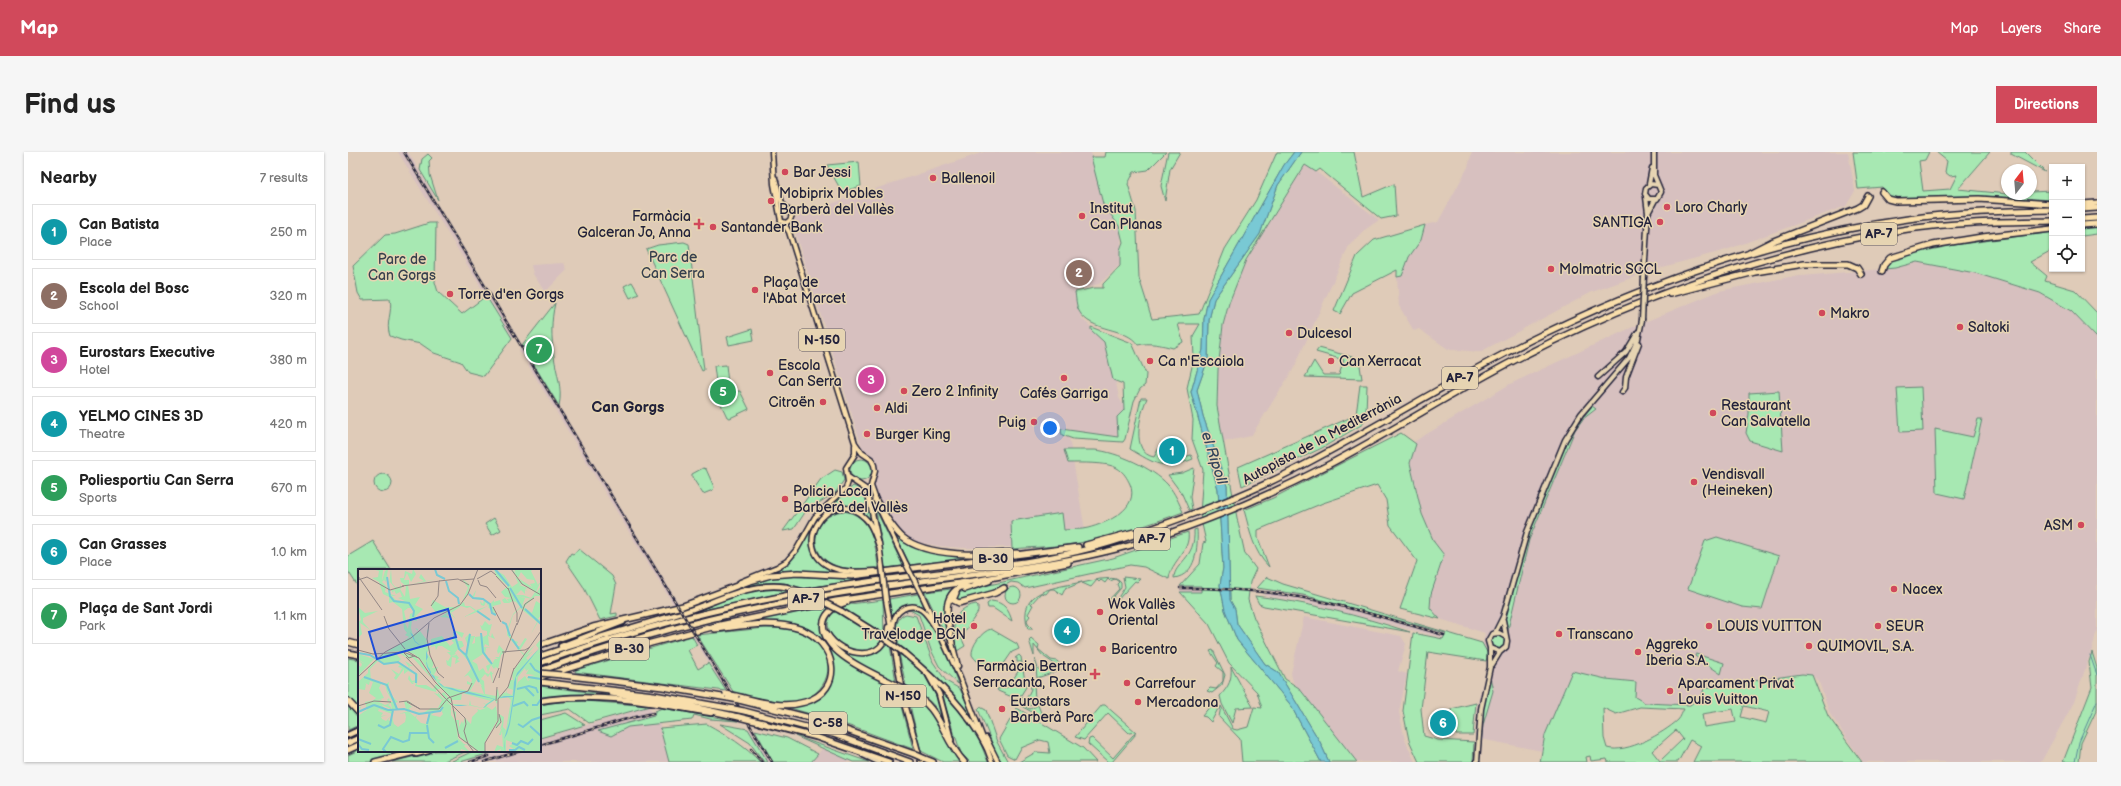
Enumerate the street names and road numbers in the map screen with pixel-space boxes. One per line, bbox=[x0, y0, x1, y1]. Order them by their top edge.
road number: AP-7 bbox=[1861, 223, 1897, 245]
road number: N-150 bbox=[799, 329, 845, 351]
road number: AP-7 bbox=[1442, 367, 1478, 389]
street label: Autopista de la Mediterrània bbox=[1240, 390, 1404, 488]
road number: AP-7 bbox=[1134, 528, 1170, 550]
road number: B-30 bbox=[973, 548, 1013, 570]
road number: AP-7 bbox=[788, 588, 824, 610]
road number: B-30 bbox=[609, 638, 649, 660]
road number: N-150 bbox=[880, 685, 926, 707]
road number: C-58 bbox=[809, 712, 847, 734]

